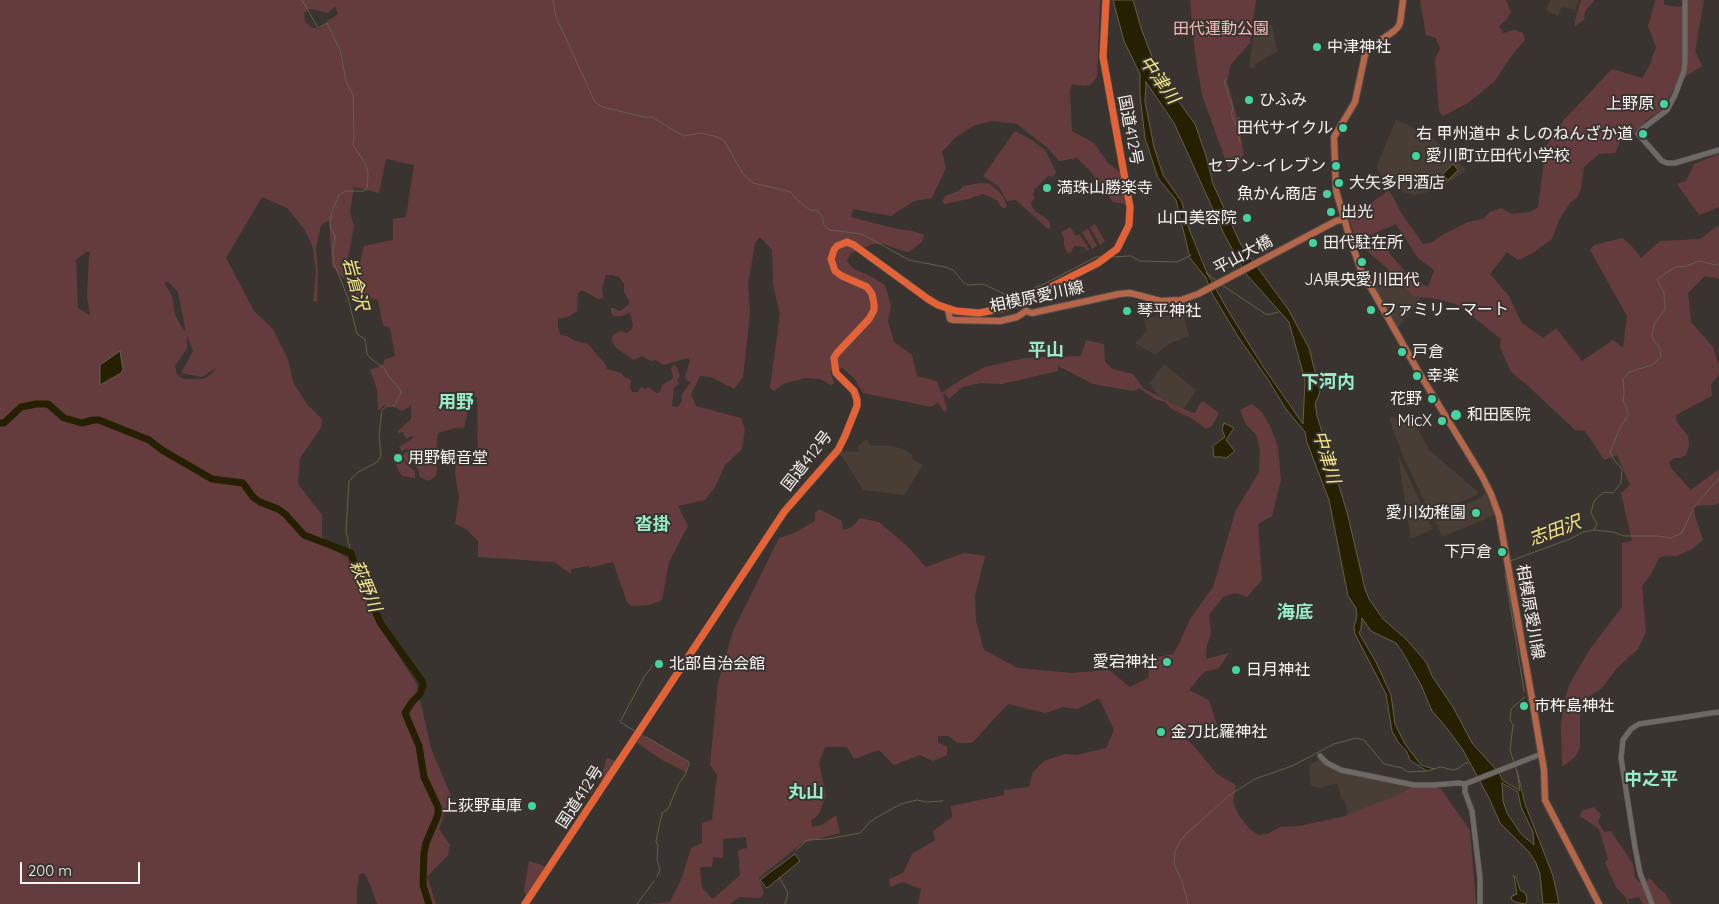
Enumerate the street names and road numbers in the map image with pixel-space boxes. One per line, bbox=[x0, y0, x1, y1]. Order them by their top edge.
street label: 国道412号 bbox=[1114, 93, 1146, 167]
street label: 平山大橋 bbox=[1210, 232, 1276, 278]
street label: 相模原愛川線 bbox=[988, 278, 1086, 316]
street label: 国道412号 bbox=[778, 427, 836, 495]
street label: 相模原愛川線 bbox=[1512, 563, 1548, 661]
street label: 国道412号 bbox=[553, 762, 607, 832]

